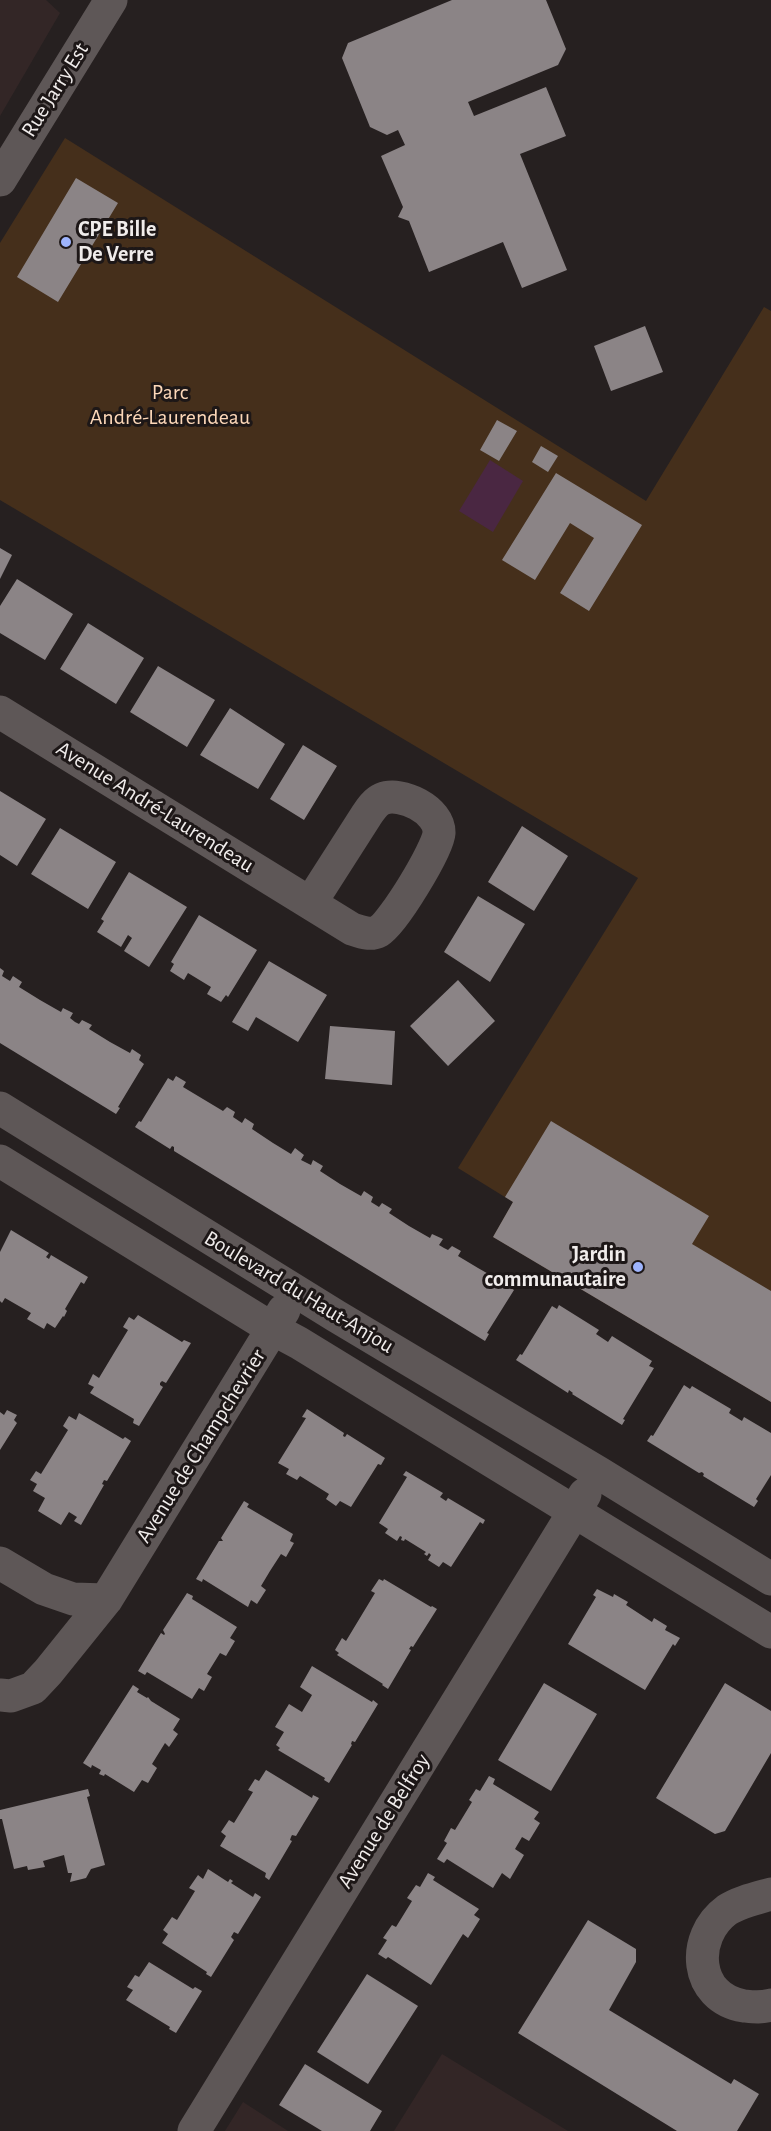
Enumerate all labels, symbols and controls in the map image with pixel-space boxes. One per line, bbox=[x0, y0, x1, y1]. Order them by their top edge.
street label: Rue Jarry Est bbox=[16, 38, 94, 142]
place label: CPE Bille De Verre bbox=[78, 216, 156, 268]
marker: CPE Bille De Verre bbox=[59, 235, 73, 249]
park label: Parc André-Laurendeau bbox=[90, 379, 250, 430]
street label: Avenue André-Laurendeau bbox=[51, 735, 259, 879]
street label: Boulevard du Haut-Anjou bbox=[199, 1225, 399, 1359]
place label: Jardin communautaire bbox=[485, 1241, 626, 1292]
marker: Jardin communautaire bbox=[631, 1260, 645, 1274]
street label: Avenue de Champchevrier bbox=[131, 1344, 271, 1548]
street label: Avenue de Belfroy bbox=[332, 1749, 436, 1893]

